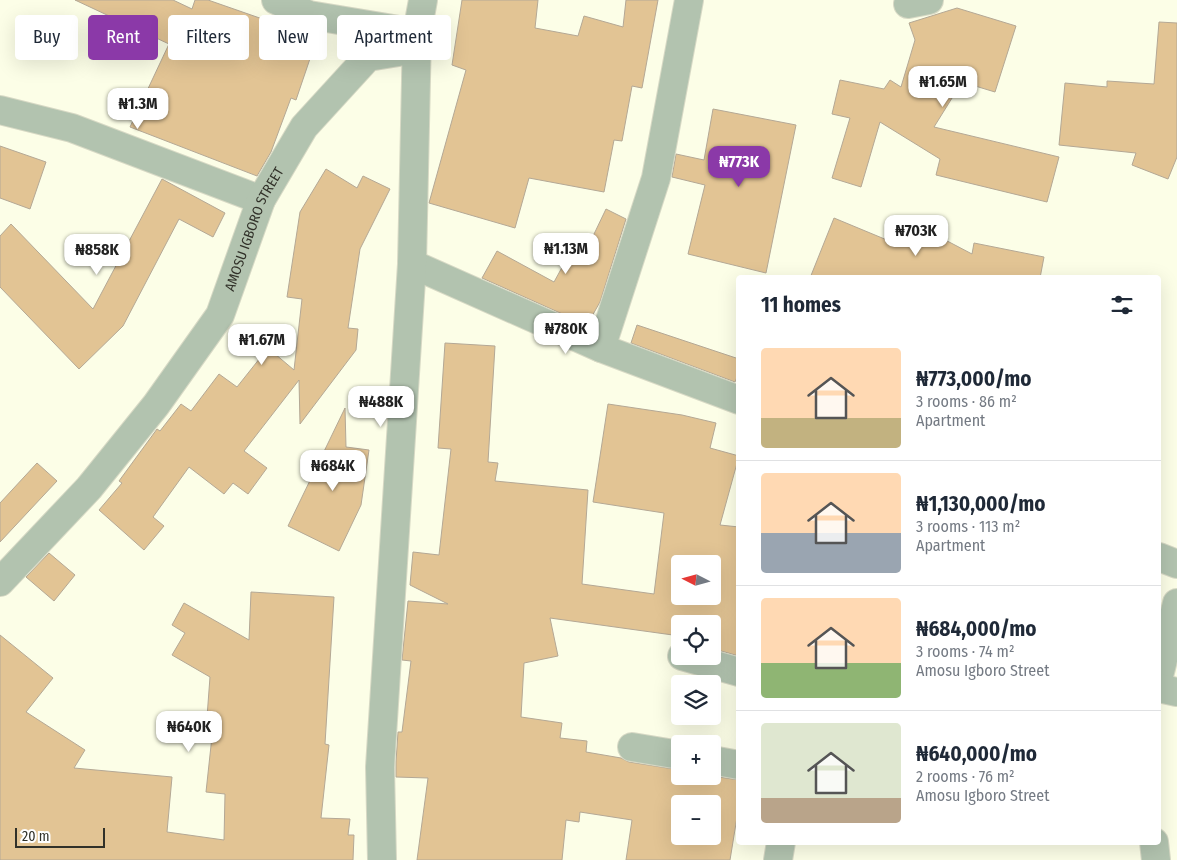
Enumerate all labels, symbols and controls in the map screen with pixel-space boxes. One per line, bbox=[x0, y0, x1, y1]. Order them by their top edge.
chip: Buy bbox=[15, 15, 78, 60]
chip: Rent bbox=[88, 15, 158, 60]
chip: Filters bbox=[168, 15, 249, 60]
chip: New bbox=[259, 15, 327, 60]
chip: Apartment bbox=[337, 15, 451, 60]
pin: ₦1.65M bbox=[902, 66, 984, 108]
text: ₦1.65M bbox=[919, 72, 967, 91]
pin: ₦1.3M bbox=[103, 88, 173, 130]
text: ₦1.3M bbox=[118, 94, 158, 113]
pin: ₦773K bbox=[704, 146, 774, 188]
text: ₦773K bbox=[719, 152, 759, 171]
street label: AMOSU IGBORO STREET bbox=[221, 164, 287, 293]
pin: ₦703K bbox=[881, 214, 951, 257]
text: ₦703K bbox=[895, 221, 937, 240]
pin: ₦1.13M bbox=[525, 232, 607, 275]
pin: ₦858K bbox=[62, 234, 132, 276]
text: ₦1.13M bbox=[544, 239, 588, 258]
text: ₦858K bbox=[75, 240, 119, 259]
icon: filters bbox=[1108, 291, 1136, 319]
text: 11 homes bbox=[761, 292, 841, 318]
pin: ₦780K bbox=[531, 312, 601, 355]
text: ₦780K bbox=[545, 319, 587, 338]
pin: ₦1.67M bbox=[221, 324, 303, 366]
text: ₦1.67M bbox=[239, 330, 285, 349]
text: ₦773,000/mo bbox=[916, 366, 1032, 392]
icon: home bbox=[801, 368, 861, 428]
pin: ₦488K bbox=[346, 386, 416, 428]
text: ₦488K bbox=[359, 392, 403, 411]
text: 3 rooms · 86 m² bbox=[916, 392, 1017, 411]
text: Apartment bbox=[916, 411, 985, 430]
pin: ₦684K bbox=[298, 450, 368, 492]
text: ₦684K bbox=[311, 456, 355, 475]
text: ₦1,130,000/mo bbox=[916, 491, 1046, 517]
icon: home bbox=[801, 493, 861, 553]
text: 3 rooms · 113 m² bbox=[916, 517, 1020, 536]
text: Apartment bbox=[916, 536, 985, 555]
north arrow bbox=[671, 555, 721, 605]
map controls bbox=[671, 555, 721, 845]
button: locate bbox=[671, 615, 721, 665]
text: ₦684,000/mo bbox=[916, 616, 1037, 642]
icon: home bbox=[801, 618, 861, 678]
text: 3 rooms · 74 m² bbox=[916, 642, 1014, 661]
text: Amosu Igboro Street bbox=[916, 661, 1049, 680]
button: layers bbox=[671, 675, 721, 725]
pin: ₦640K bbox=[154, 710, 224, 753]
text: ₦640K bbox=[167, 717, 211, 736]
button: + bbox=[671, 735, 721, 785]
text: ₦640,000/mo bbox=[916, 741, 1037, 767]
icon: home bbox=[801, 743, 861, 803]
text: 2 rooms · 76 m² bbox=[916, 767, 1015, 786]
text: Amosu Igboro Street bbox=[916, 786, 1049, 805]
button: − bbox=[671, 795, 721, 845]
scale bar bbox=[15, 825, 105, 848]
text: 20 m bbox=[22, 828, 50, 845]

